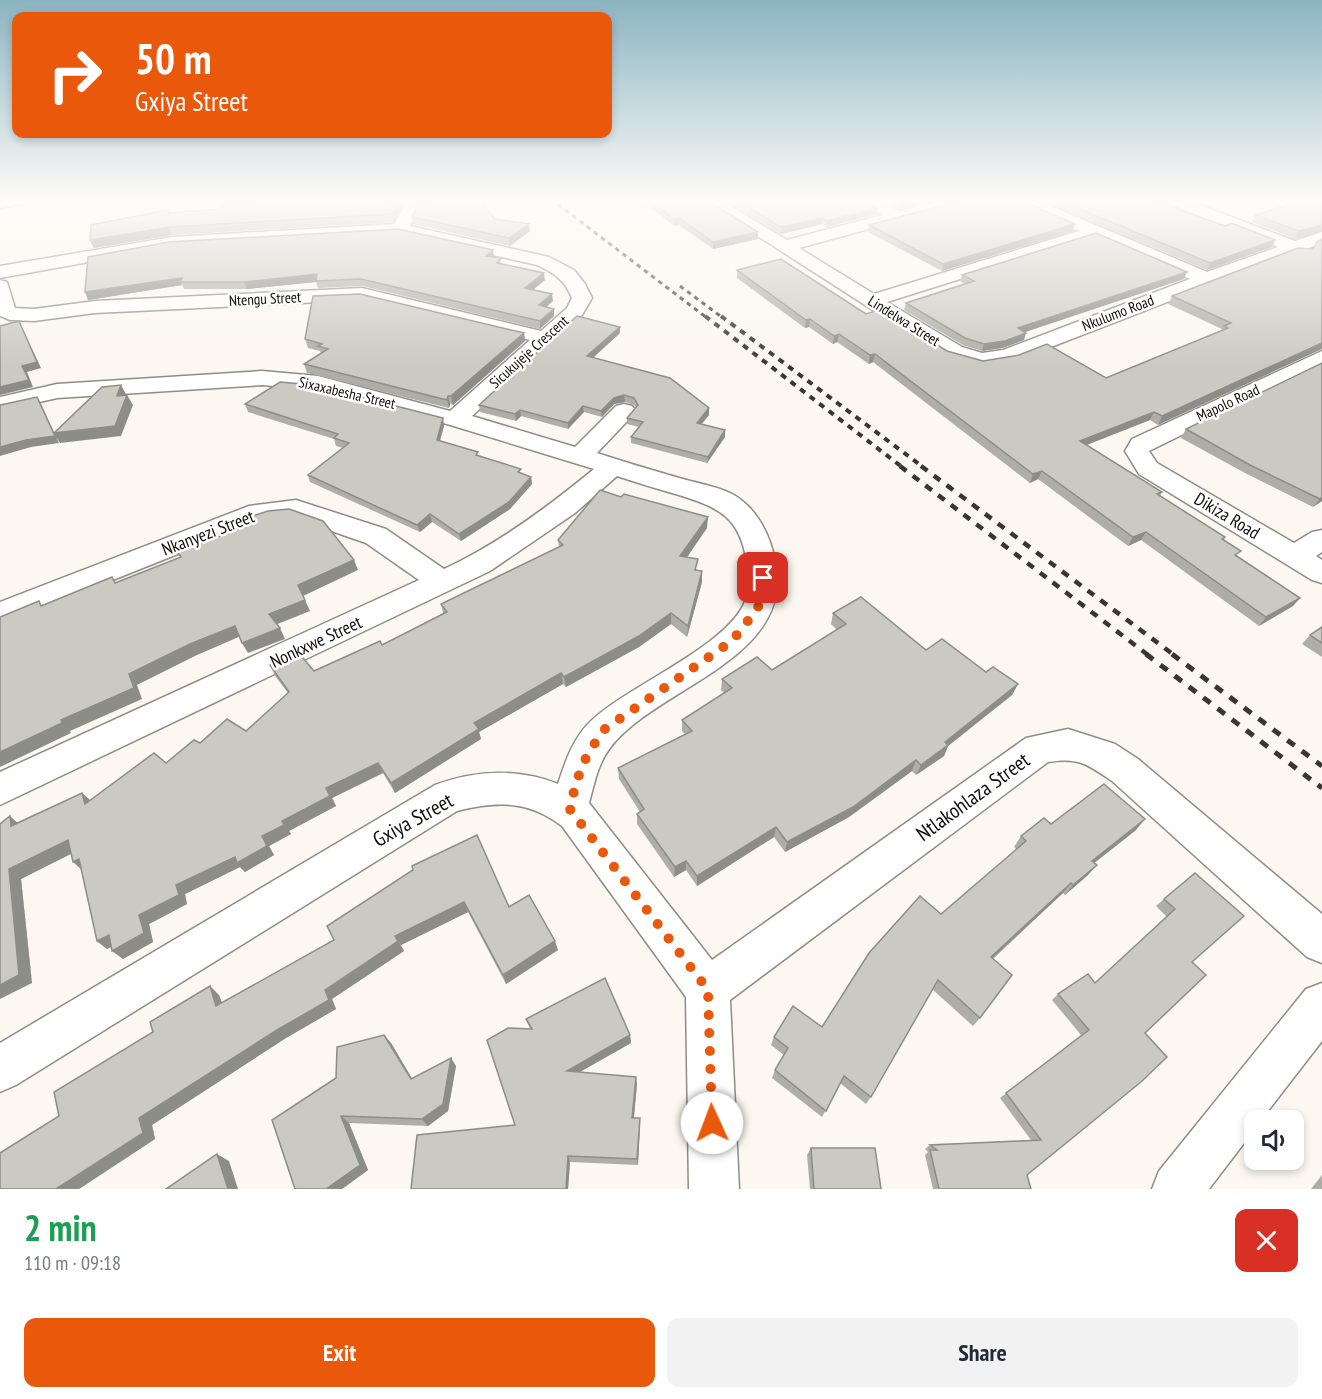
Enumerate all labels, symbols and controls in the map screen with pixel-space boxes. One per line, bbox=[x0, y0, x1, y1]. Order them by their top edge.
text: 50 m bbox=[135, 31, 212, 86]
icon: right bbox=[36, 36, 114, 114]
text: Gxiya Street bbox=[135, 84, 248, 118]
street label: Ntengu Street bbox=[228, 287, 301, 310]
street label: Nkulumo Road bbox=[1079, 290, 1156, 335]
street label: Lindelwa Street bbox=[865, 291, 944, 350]
street label: Sicukujeje Crescent bbox=[485, 311, 572, 392]
street label: Sixaxabesha Street bbox=[297, 372, 397, 413]
street label: Mapolo Road bbox=[1193, 380, 1262, 425]
street label: Dikiza Road bbox=[1190, 487, 1264, 544]
street label: Nkanyezi Street bbox=[158, 504, 257, 561]
pin bbox=[737, 552, 788, 603]
icon: arrive bbox=[746, 561, 779, 594]
street label: Nonkxwe Street bbox=[266, 610, 365, 673]
street label: Ntlakohlaza Street bbox=[911, 746, 1035, 847]
street label: Gxiya Street bbox=[368, 786, 458, 853]
position arrow bbox=[680, 1091, 744, 1155]
map controls bbox=[1244, 1110, 1304, 1170]
button: sound bbox=[1244, 1110, 1304, 1170]
text: 2 min bbox=[24, 1204, 97, 1251]
button: close bbox=[1235, 1209, 1298, 1272]
text: 110 m · 09:18 bbox=[24, 1250, 121, 1276]
button: Exit bbox=[24, 1318, 655, 1387]
button: Share bbox=[667, 1318, 1298, 1387]

